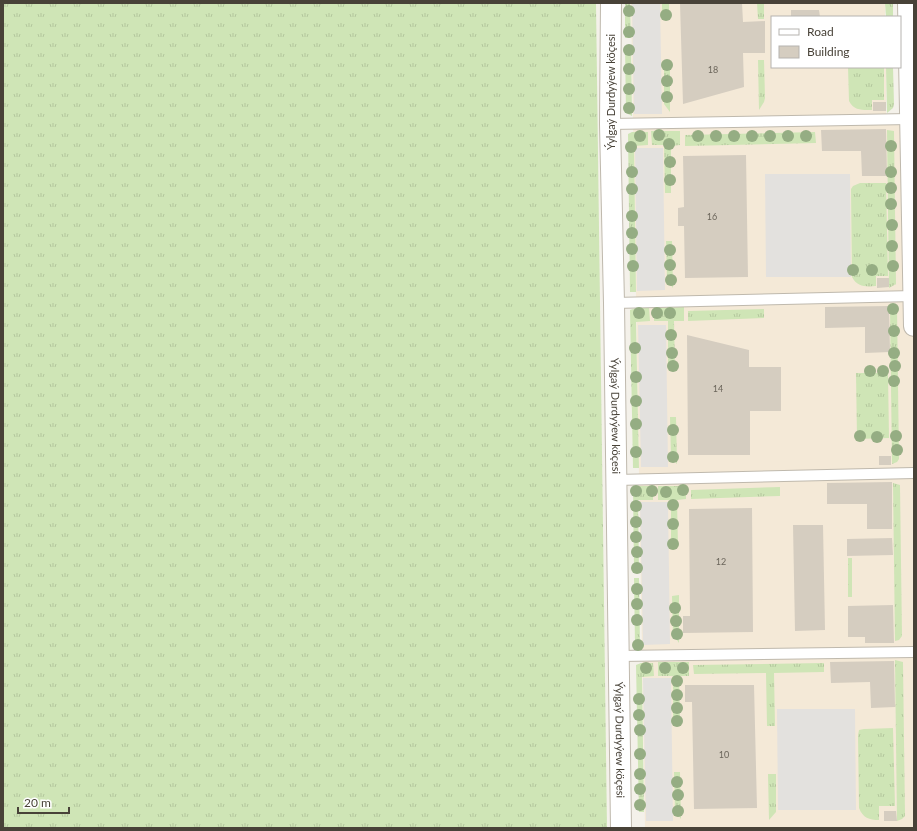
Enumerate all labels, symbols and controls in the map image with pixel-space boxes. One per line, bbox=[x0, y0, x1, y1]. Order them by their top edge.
legend bbox=[771, 16, 901, 68]
text: Road bbox=[807, 24, 834, 39]
street label: Ýylgaý Durdyýew köçesi bbox=[604, 34, 617, 150]
text: Building bbox=[807, 44, 850, 59]
house number: 18 bbox=[708, 64, 718, 75]
house number: 16 bbox=[707, 211, 717, 222]
street label: Ýylgaý Durdyýew köçesi bbox=[609, 358, 623, 475]
house number: 14 bbox=[713, 383, 723, 394]
house number: 12 bbox=[716, 556, 726, 567]
street label: Ýylgaý Durdyýew köçesi bbox=[613, 682, 628, 799]
house number: 10 bbox=[719, 749, 729, 760]
scale bar bbox=[18, 789, 69, 815]
text: 20 m bbox=[24, 795, 51, 810]

